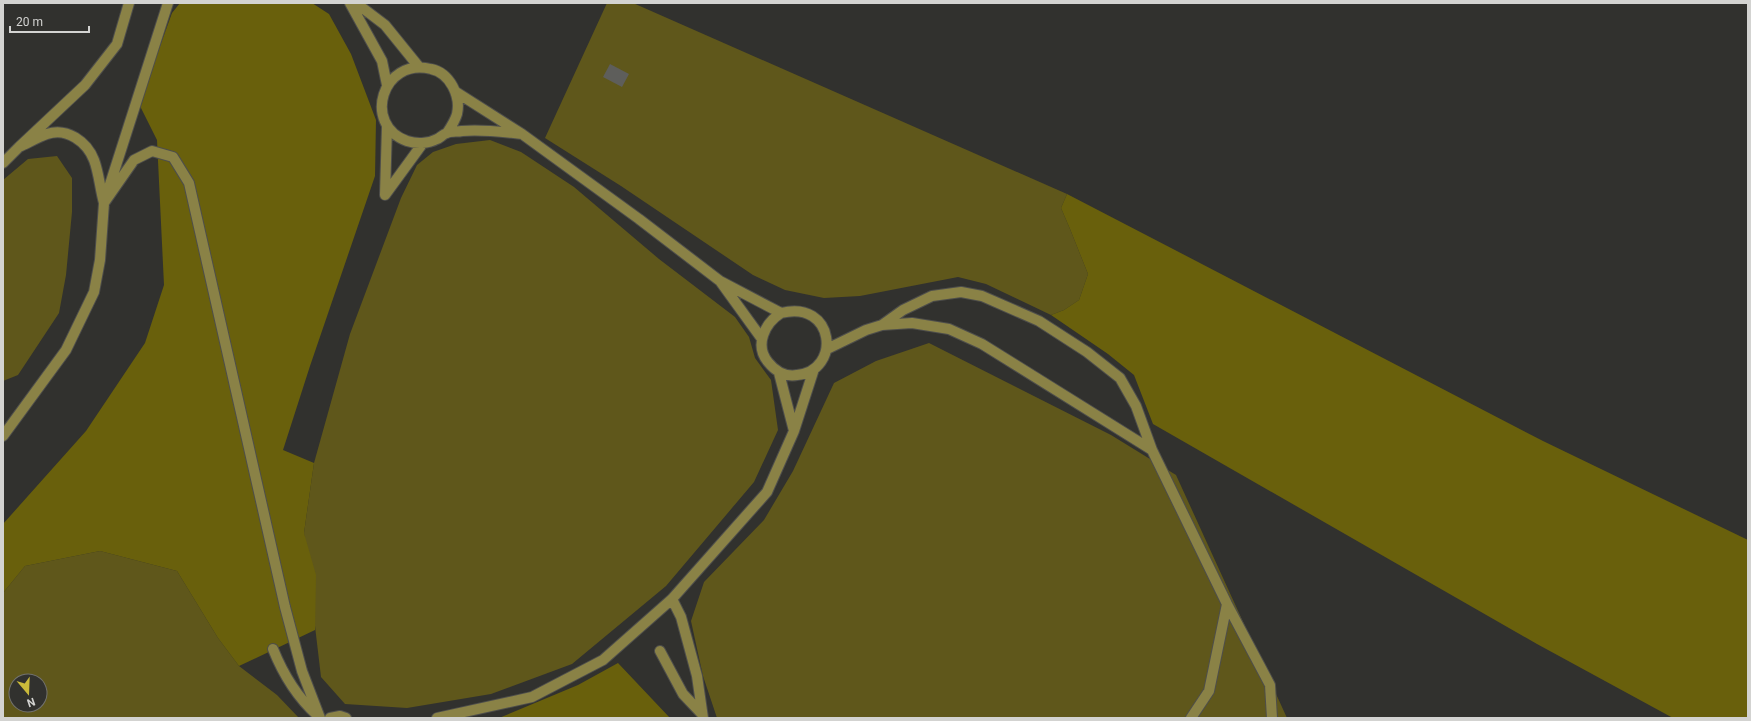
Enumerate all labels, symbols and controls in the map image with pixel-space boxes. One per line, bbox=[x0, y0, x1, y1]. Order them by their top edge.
scale bar bbox=[10, 8, 89, 34]
text: 20 m bbox=[16, 15, 43, 29]
north arrow bbox=[8, 673, 48, 713]
text: N bbox=[25, 695, 37, 709]

